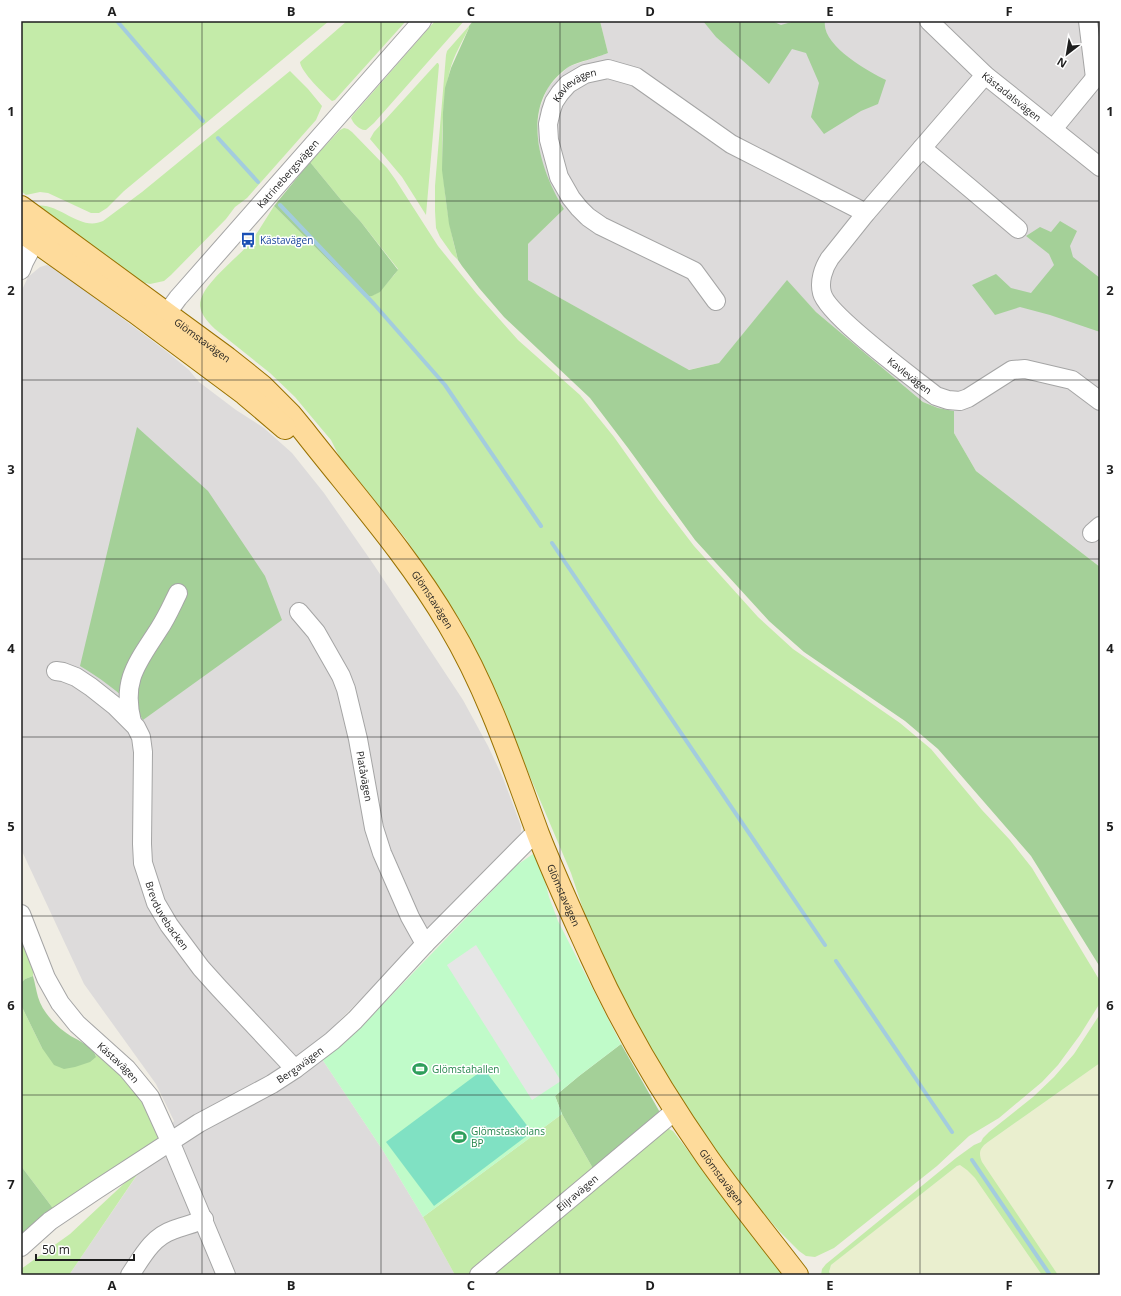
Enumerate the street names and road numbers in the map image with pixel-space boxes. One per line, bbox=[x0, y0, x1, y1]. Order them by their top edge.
street label: Kavlevägen bbox=[549, 65, 598, 105]
street label: Kästadalsvägen bbox=[979, 68, 1044, 124]
street label: Katrinebergsvägen bbox=[253, 136, 322, 211]
street label: Glömstavägen bbox=[171, 315, 234, 365]
street label: Kavlevägen bbox=[885, 354, 935, 397]
street label: Glömstavägen bbox=[409, 568, 457, 631]
street label: Platåvägen bbox=[353, 750, 376, 803]
street label: Glömstavägen bbox=[544, 862, 584, 929]
street label: Brevduvebacken bbox=[142, 879, 192, 953]
street label: Kästavägen bbox=[95, 1039, 143, 1086]
street label: Bergavägen bbox=[274, 1043, 326, 1086]
street label: Glömstavägen bbox=[696, 1146, 747, 1208]
street label: Eiijravägen bbox=[553, 1171, 601, 1214]

